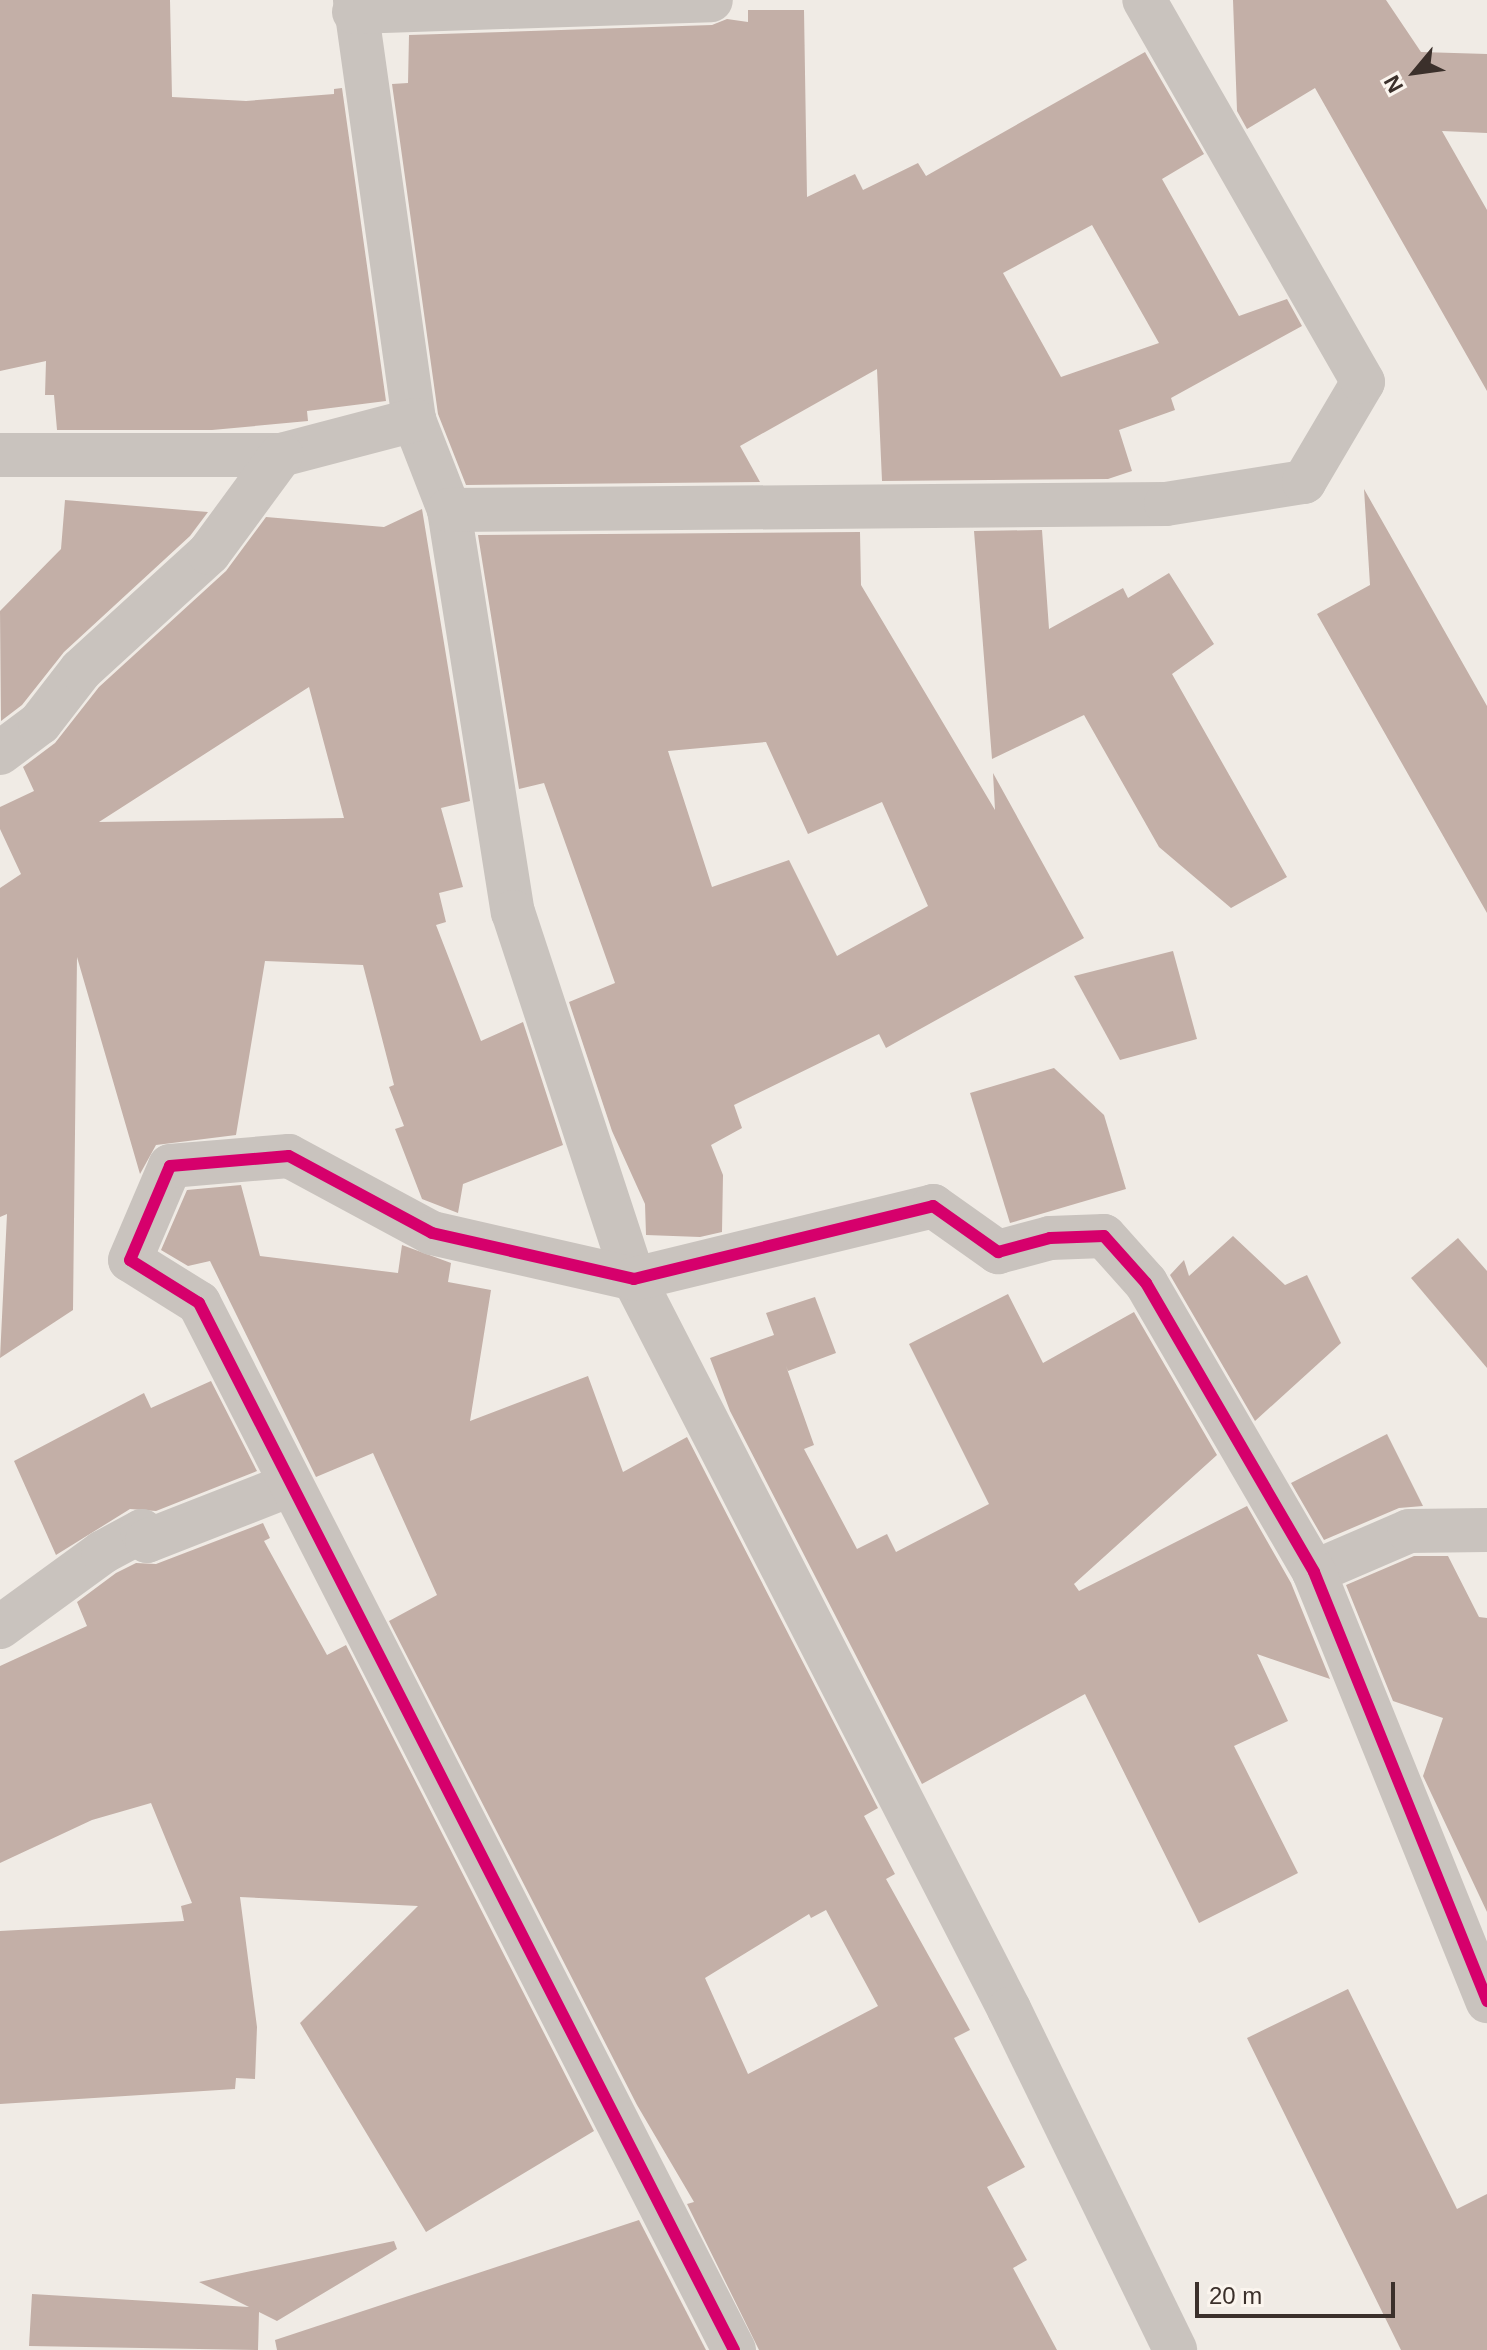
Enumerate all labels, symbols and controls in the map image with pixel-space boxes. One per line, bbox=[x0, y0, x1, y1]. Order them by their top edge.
north arrow bbox=[1375, 32, 1455, 112]
text: N bbox=[1379, 71, 1408, 97]
scale bar bbox=[1199, 2266, 1399, 2316]
text: 20 m bbox=[1209, 2282, 1262, 2309]

